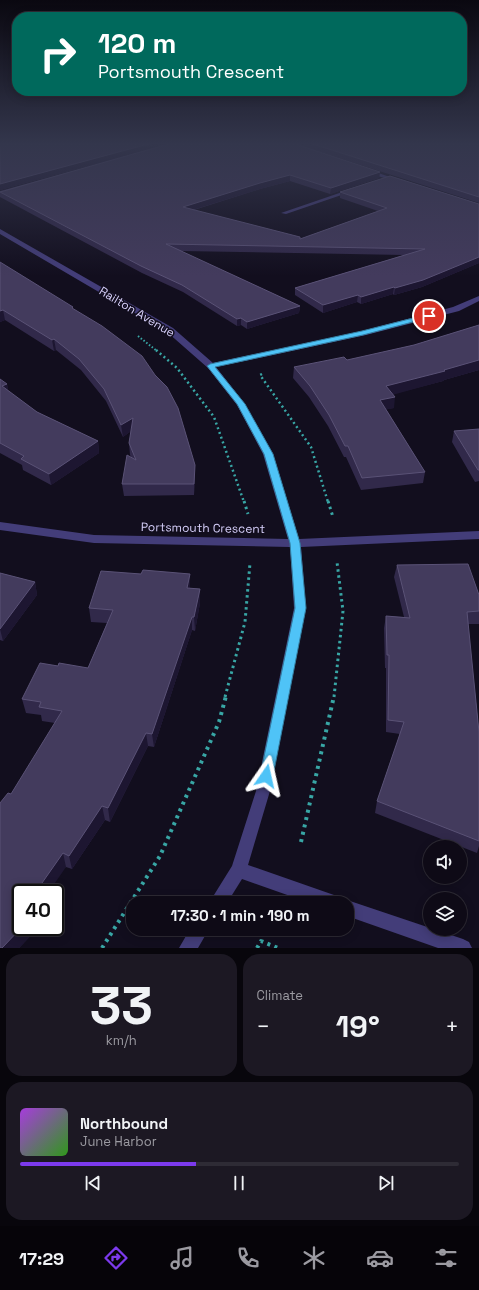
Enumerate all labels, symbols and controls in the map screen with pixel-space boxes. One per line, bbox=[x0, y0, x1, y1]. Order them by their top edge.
text: 120 m bbox=[98, 25, 176, 61]
icon: right bbox=[32, 28, 84, 80]
text: Portsmouth Crescent bbox=[98, 60, 284, 83]
street label: Railton Avenue bbox=[96, 283, 178, 341]
pin bbox=[412, 299, 446, 333]
icon: arrive bbox=[418, 305, 440, 327]
street label: Portsmouth Crescent bbox=[141, 519, 265, 537]
position arrow bbox=[245, 755, 287, 797]
map controls bbox=[423, 840, 467, 936]
button: sound bbox=[423, 840, 467, 884]
speed limit sign: 40 bbox=[12, 884, 64, 936]
button: layers bbox=[423, 892, 467, 936]
text: 17:30 · 1 min · 190 m bbox=[170, 906, 310, 925]
text: 33 bbox=[90, 973, 153, 1039]
text: Climate bbox=[257, 987, 303, 1004]
text: 19° bbox=[336, 1007, 380, 1046]
text: − bbox=[257, 1012, 270, 1040]
text: + bbox=[445, 1012, 459, 1040]
text: km/h bbox=[106, 1032, 137, 1049]
text: Northbound bbox=[80, 1114, 168, 1133]
text: June Harbor bbox=[80, 1133, 157, 1150]
icon: previous bbox=[82, 1172, 104, 1194]
icon: pause bbox=[228, 1172, 250, 1194]
icon: next bbox=[375, 1172, 397, 1194]
icon: directions bbox=[102, 1244, 130, 1272]
icon: music bbox=[168, 1244, 196, 1272]
icon: phone bbox=[234, 1244, 262, 1272]
icon: climate bbox=[300, 1244, 328, 1272]
icon: car bbox=[366, 1244, 394, 1272]
icon: filters bbox=[432, 1244, 460, 1272]
text: 17:29 bbox=[19, 1247, 64, 1270]

